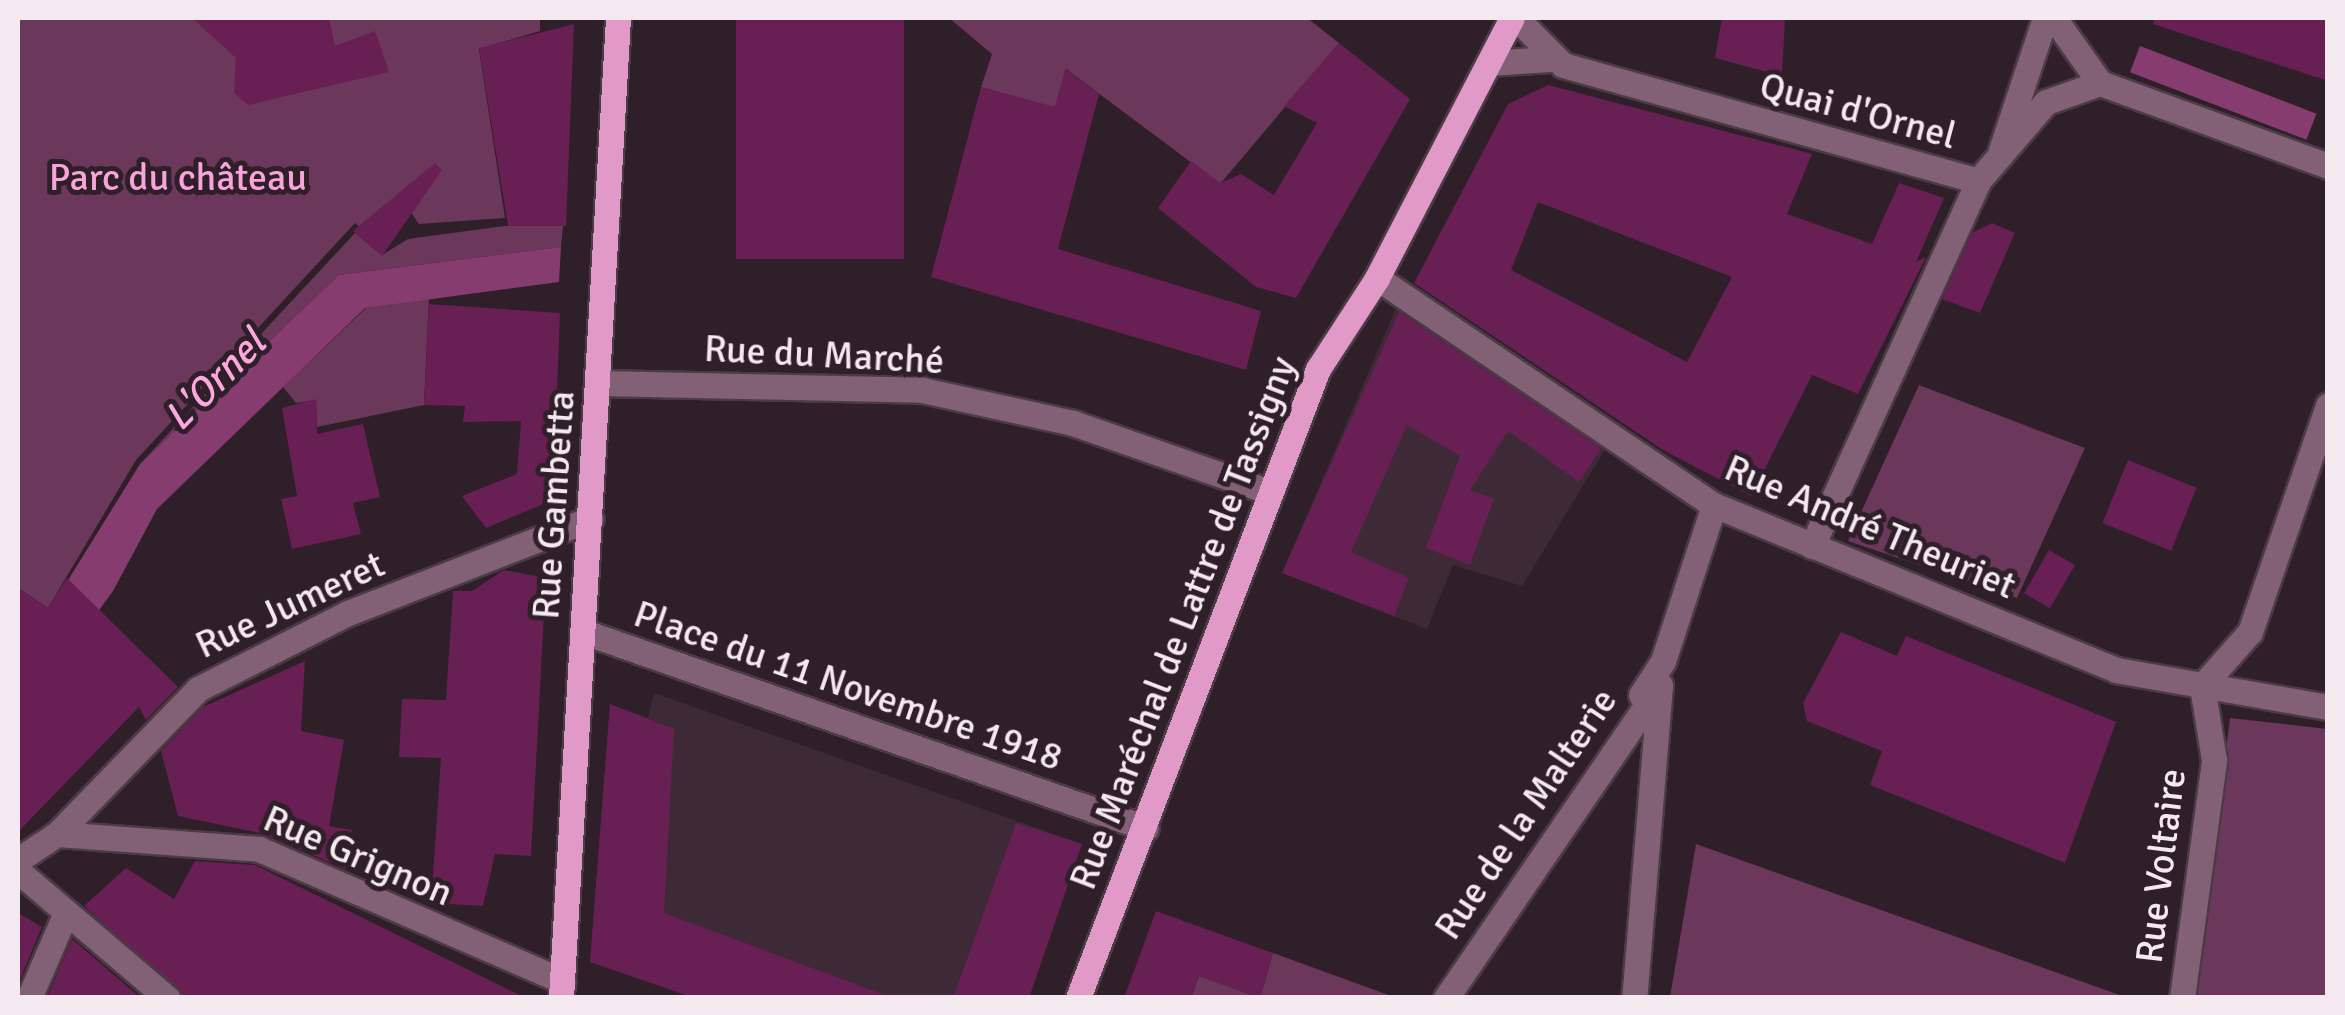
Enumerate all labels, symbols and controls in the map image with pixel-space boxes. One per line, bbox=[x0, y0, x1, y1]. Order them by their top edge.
street label: Quai d'Ornel bbox=[1755, 63, 1961, 159]
park label: Parc du château bbox=[49, 155, 307, 201]
water label: L'Ornel bbox=[154, 319, 276, 441]
street label: Rue du Marché bbox=[703, 326, 945, 384]
street label: Rue Maréchal de Lattre de Tassigny bbox=[1060, 350, 1306, 896]
street label: Rue Gambetta bbox=[523, 389, 585, 621]
street label: Rue André Theuriet bbox=[1718, 445, 2022, 609]
street label: Rue Jumeret bbox=[188, 541, 392, 669]
street label: Place du 11 Novembre 1918 bbox=[628, 591, 1068, 781]
street label: Rue de la Malterie bbox=[1425, 680, 1627, 948]
street label: Rue Voltaire bbox=[2126, 766, 2196, 966]
street label: Rue Grignon bbox=[257, 796, 459, 916]

